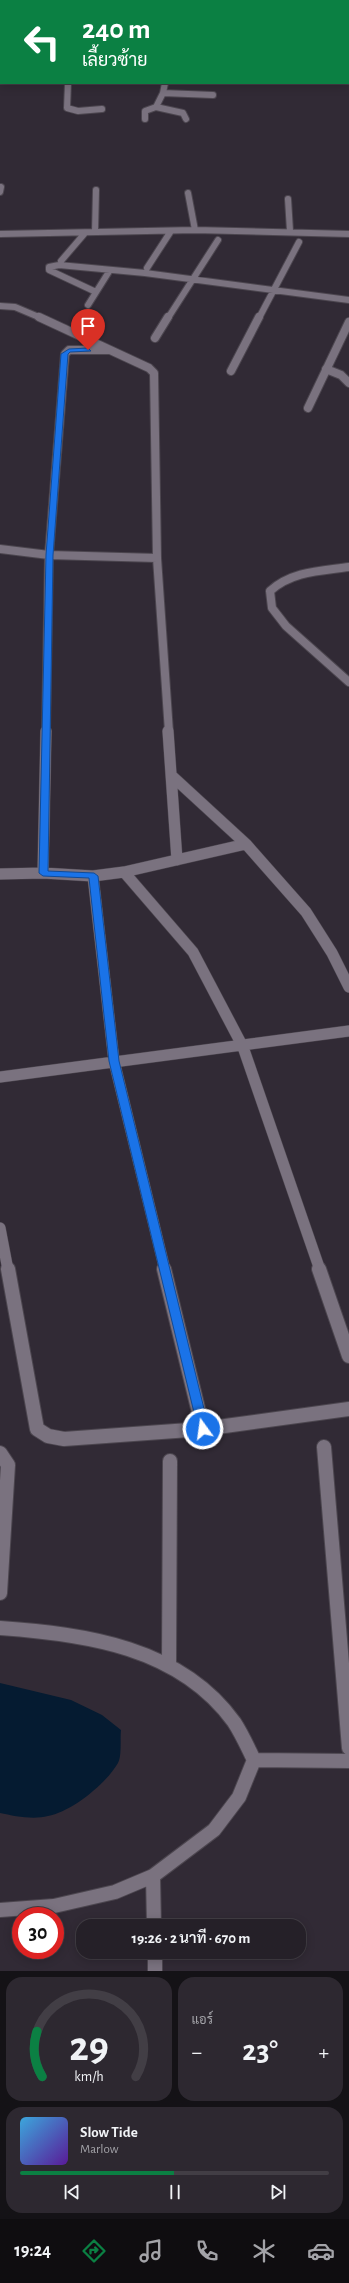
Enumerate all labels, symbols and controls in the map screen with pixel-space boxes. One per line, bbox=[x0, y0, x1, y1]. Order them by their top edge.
icon: left bbox=[16, 16, 68, 68]
text: 240 m bbox=[82, 16, 151, 44]
text: เลี้ยวซ้าย bbox=[82, 52, 148, 70]
pin bbox=[71, 309, 105, 350]
icon: arrive bbox=[77, 315, 99, 337]
position arrow bbox=[182, 1408, 224, 1450]
speed limit sign: 30 bbox=[12, 1907, 64, 1959]
text: 19:26 · 2 นาที · 670 m bbox=[132, 1931, 250, 1946]
text: แอร์ bbox=[192, 2014, 213, 2027]
text: 29 bbox=[69, 2027, 109, 2068]
text: 23° bbox=[242, 2036, 278, 2066]
text: − bbox=[192, 2041, 202, 2063]
text: + bbox=[318, 2041, 329, 2063]
text: km/h bbox=[74, 2070, 103, 2084]
text: Slow Tide bbox=[80, 2125, 138, 2140]
text: Marlow bbox=[80, 2143, 118, 2156]
icon: previous bbox=[61, 2181, 83, 2203]
icon: pause bbox=[164, 2181, 186, 2203]
icon: next bbox=[267, 2181, 289, 2203]
icon: directions bbox=[80, 2237, 108, 2265]
icon: music bbox=[137, 2237, 165, 2265]
icon: phone bbox=[193, 2237, 221, 2265]
icon: climate bbox=[250, 2237, 278, 2265]
icon: car bbox=[307, 2237, 335, 2265]
text: 19:24 bbox=[14, 2242, 51, 2260]

